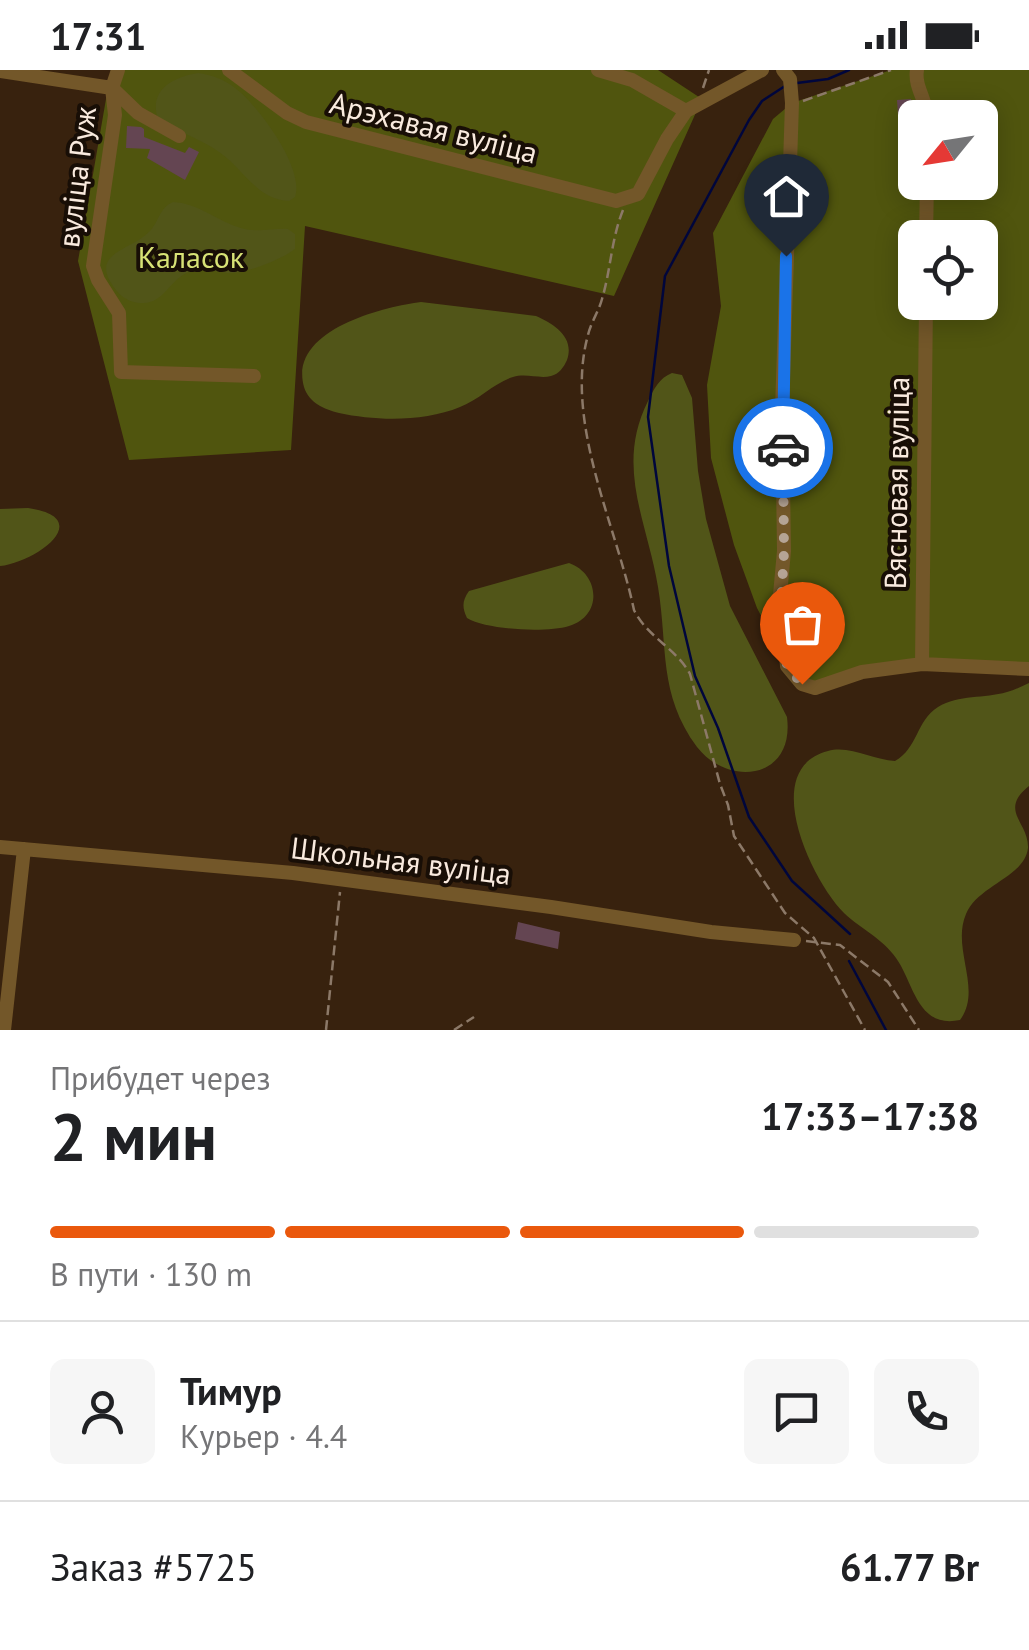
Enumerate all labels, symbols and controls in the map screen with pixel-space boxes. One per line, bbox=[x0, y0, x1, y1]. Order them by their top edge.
text: 17:31 bbox=[50, 11, 146, 60]
street label: Арэхавая вуліца bbox=[326, 82, 542, 172]
north arrow bbox=[898, 100, 998, 200]
map controls bbox=[898, 100, 998, 320]
street label: вуліца Руж bbox=[48, 104, 104, 250]
pin bbox=[744, 154, 829, 257]
icon: home bbox=[759, 169, 814, 224]
button: locate bbox=[898, 220, 998, 320]
park label: Каласок bbox=[138, 237, 245, 276]
street label: Вясновая вуліца bbox=[875, 376, 917, 590]
courier bbox=[733, 398, 833, 498]
icon: car bbox=[756, 421, 811, 476]
pin bbox=[760, 582, 845, 685]
icon: bag bbox=[775, 597, 830, 652]
street label: Школьная вуліца bbox=[289, 827, 513, 893]
text: Прибудет через bbox=[50, 1057, 271, 1099]
text: 17:33–17:38 bbox=[761, 1091, 979, 1140]
text: 2 мин bbox=[50, 1094, 217, 1178]
text: В пути · 130 m bbox=[50, 1253, 252, 1295]
button: person bbox=[50, 1359, 155, 1464]
button: chat bbox=[744, 1359, 849, 1464]
button: phone bbox=[874, 1359, 979, 1464]
text: Тимур bbox=[180, 1366, 282, 1415]
text: Курьер · 4.4 bbox=[180, 1415, 347, 1457]
text: Заказ #5725 bbox=[50, 1542, 257, 1591]
text: 61.77 Br bbox=[840, 1542, 979, 1591]

